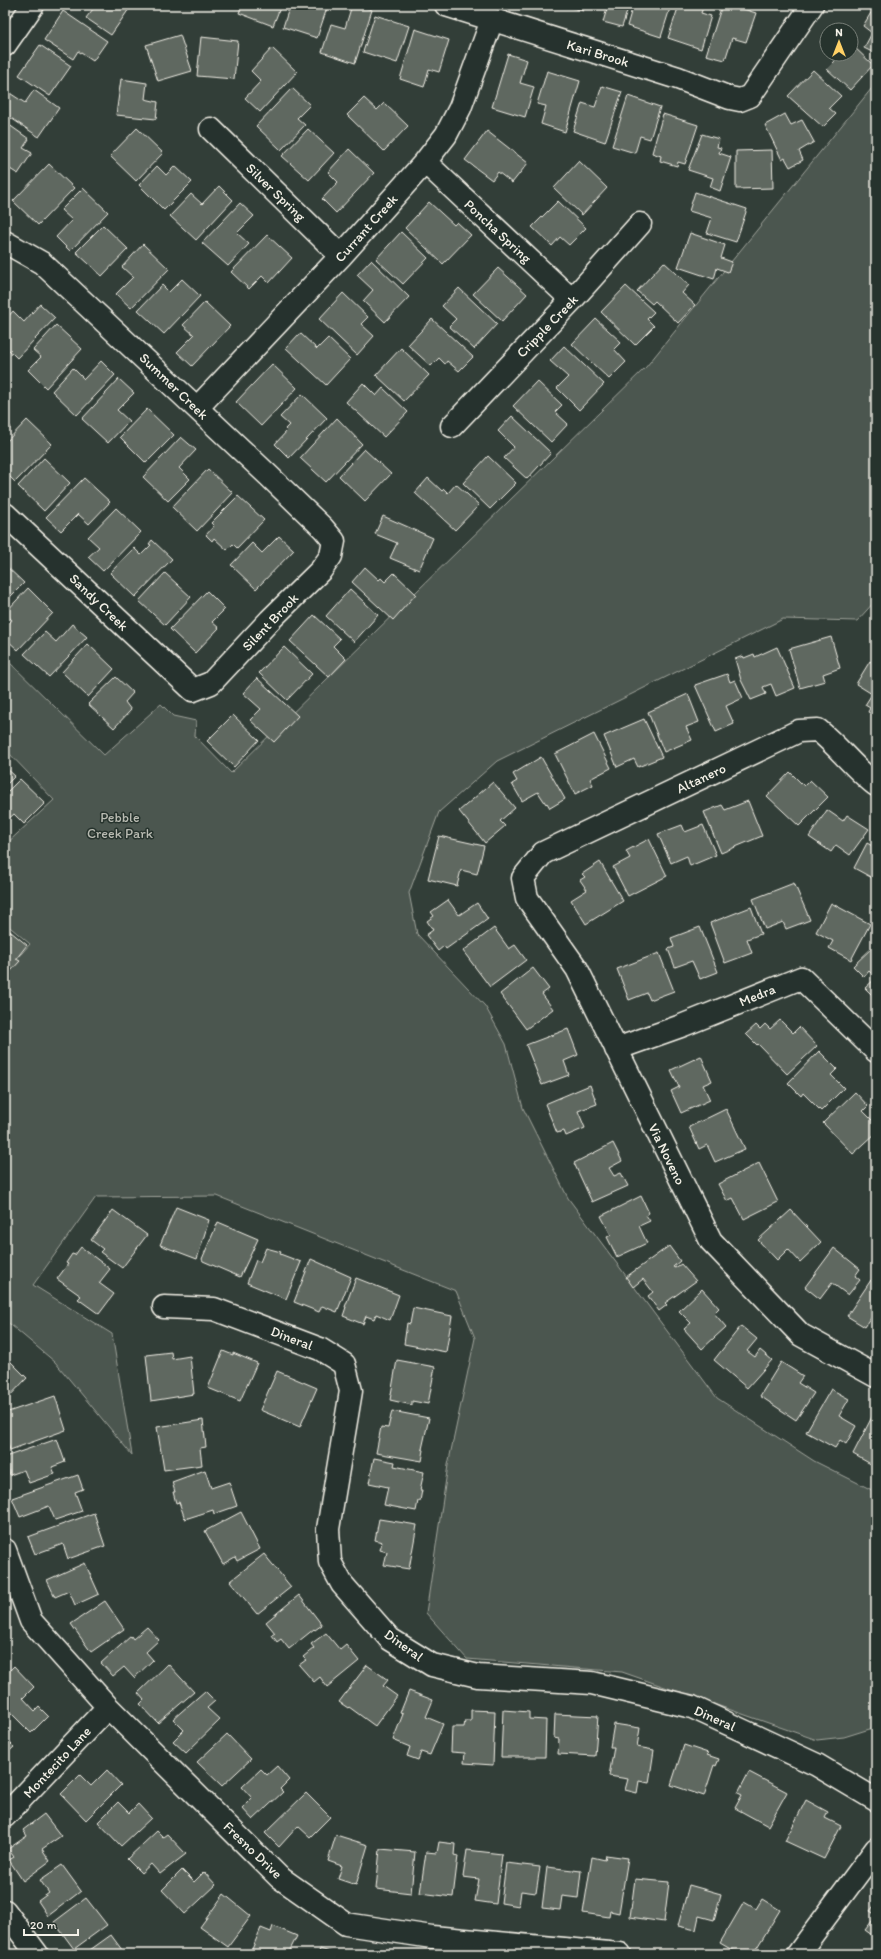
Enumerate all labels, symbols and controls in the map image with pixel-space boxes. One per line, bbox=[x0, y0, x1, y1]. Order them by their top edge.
north arrow bbox=[819, 22, 859, 62]
text: N bbox=[835, 26, 843, 39]
street label: Kari Brook bbox=[565, 36, 632, 71]
street label: Silver Spring bbox=[242, 160, 310, 226]
street label: Currant Creek bbox=[331, 190, 402, 266]
street label: Poncha Spring bbox=[461, 196, 535, 267]
street label: Cripple Creek bbox=[513, 291, 582, 361]
street label: Summer Creek bbox=[136, 349, 212, 423]
street label: Sandy Creek bbox=[66, 570, 132, 635]
street label: Silent Brook bbox=[239, 590, 302, 655]
street label: Altanero bbox=[674, 760, 729, 797]
park label: Pebble Creek Park bbox=[87, 809, 154, 842]
street label: Medra bbox=[737, 981, 778, 1010]
street label: Via Noveno bbox=[644, 1121, 689, 1188]
street label: Dineral bbox=[268, 1323, 315, 1354]
street label: Dineral bbox=[381, 1626, 426, 1665]
street label: Dineral bbox=[691, 1702, 738, 1735]
street label: Montecito Lane bbox=[20, 1723, 95, 1802]
street label: Fresno Drive bbox=[220, 1818, 286, 1883]
scale bar bbox=[24, 1911, 78, 1937]
text: 20 m bbox=[30, 1918, 57, 1932]

